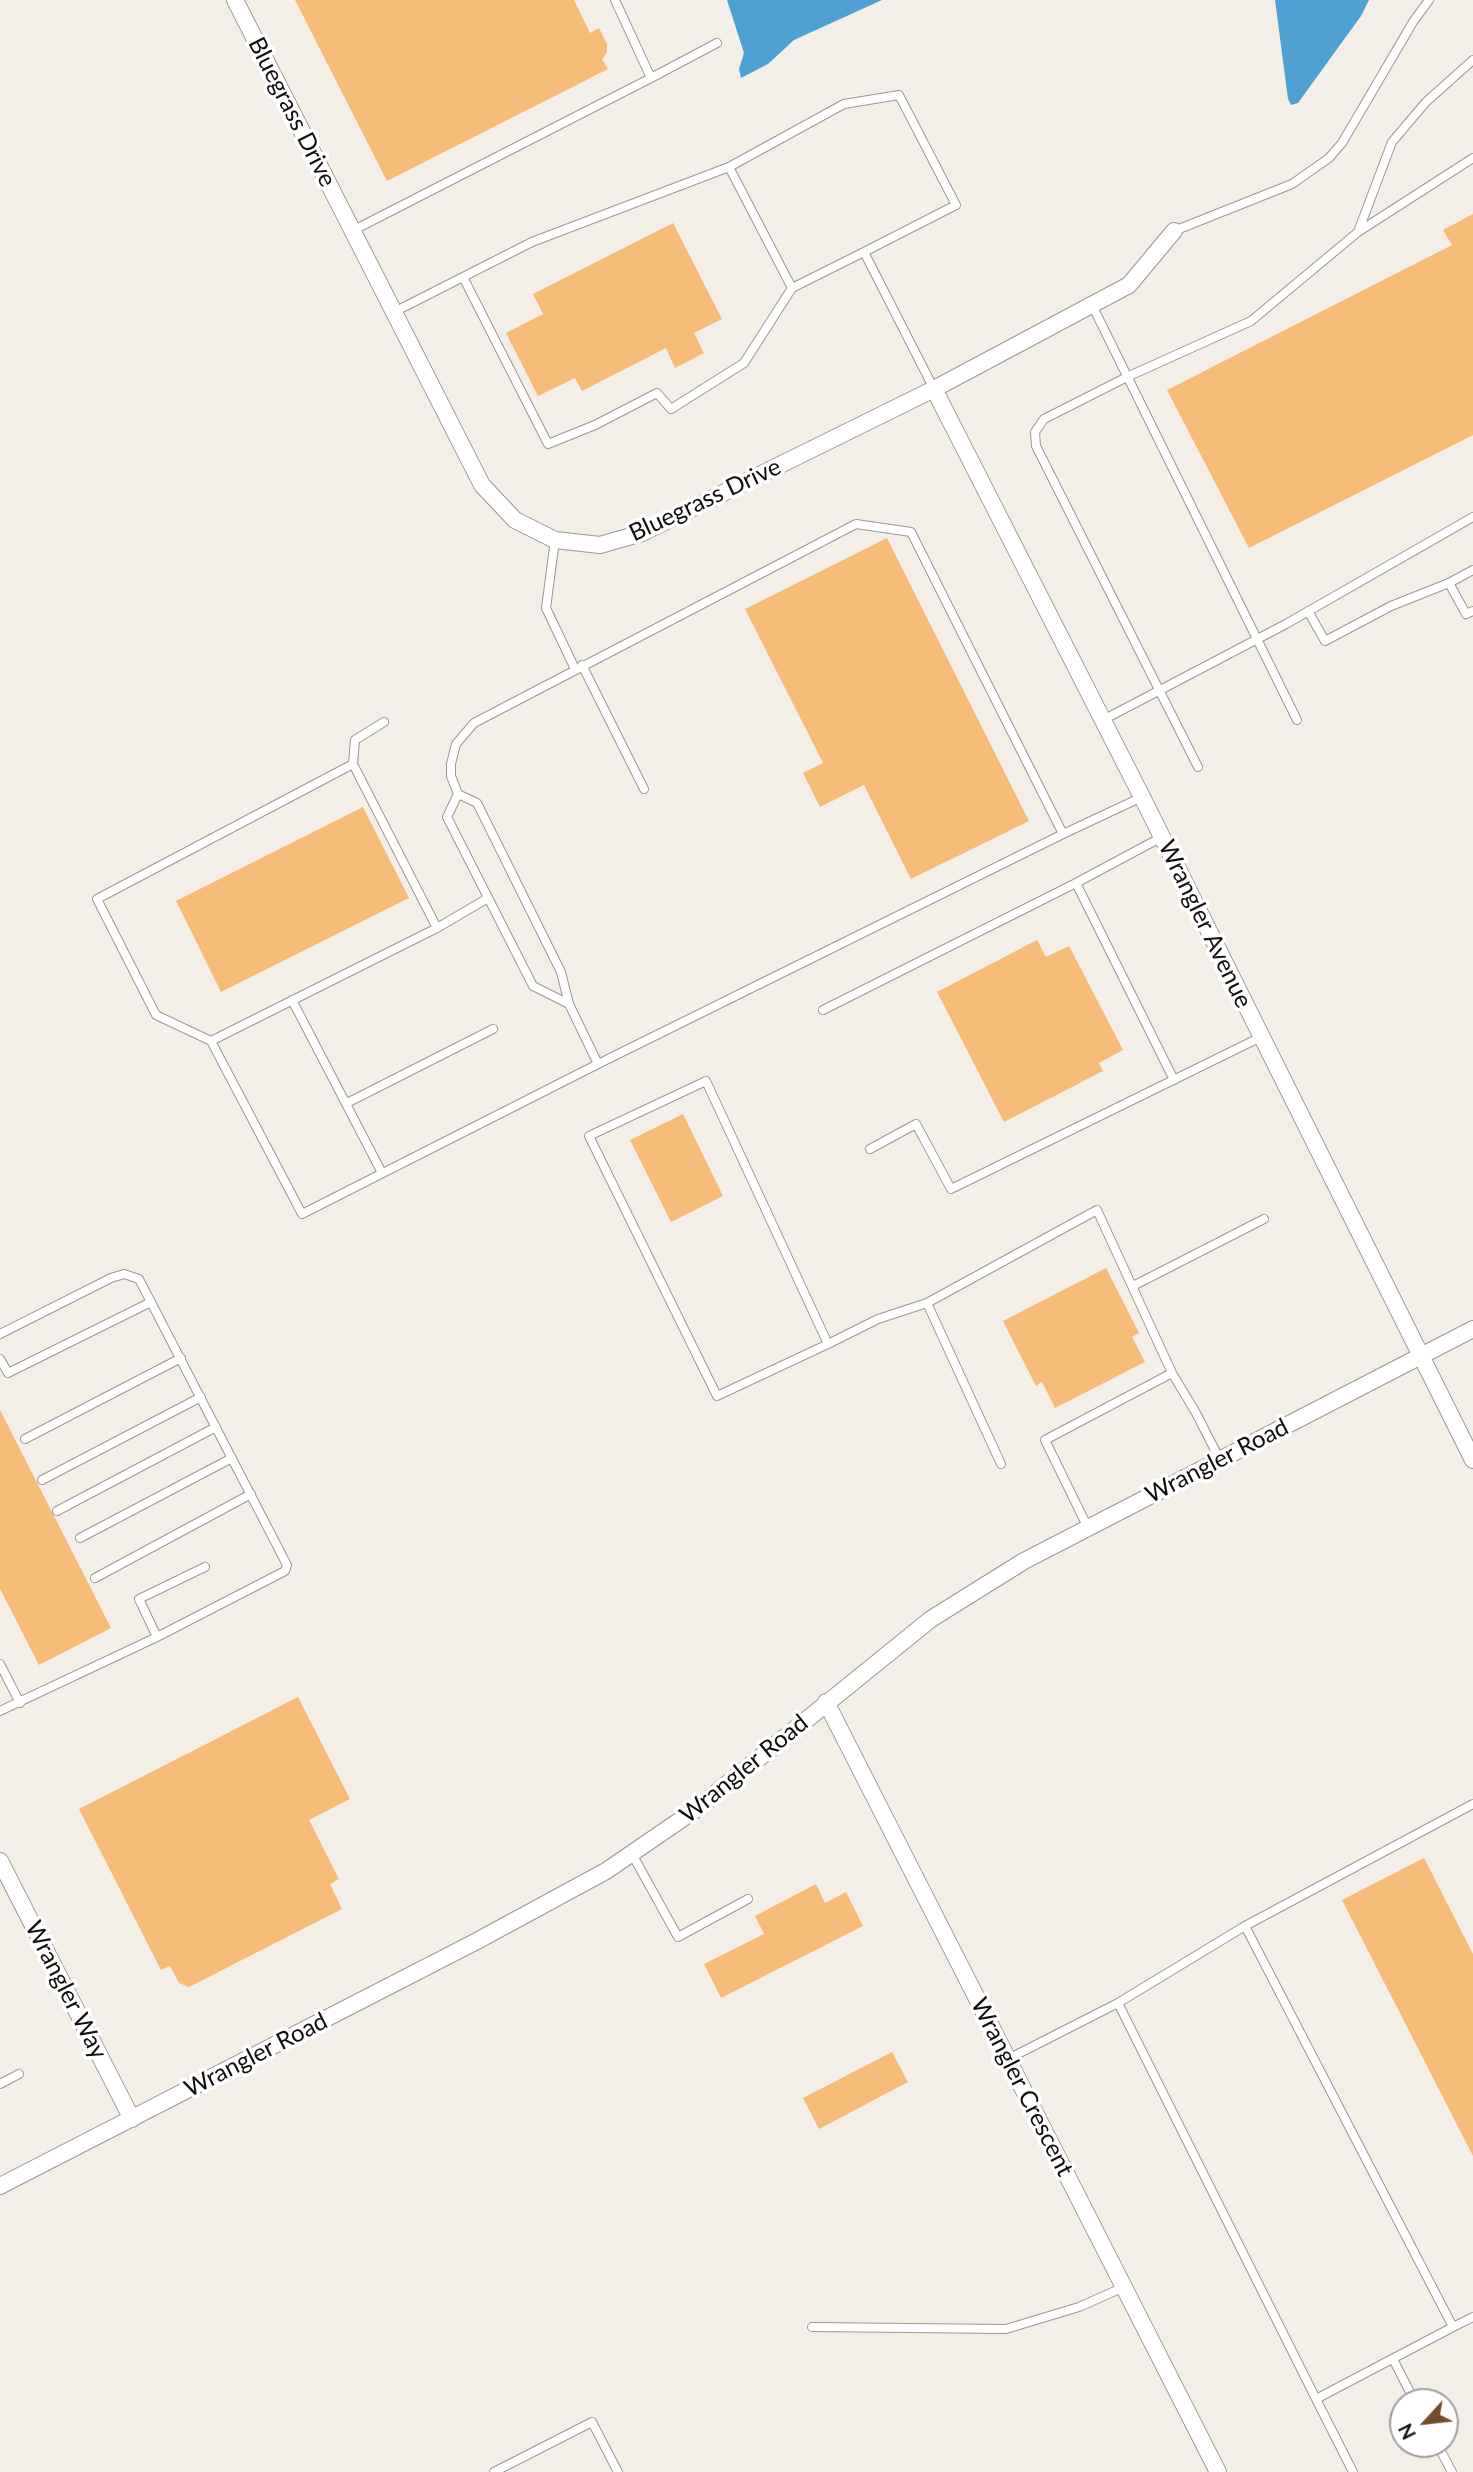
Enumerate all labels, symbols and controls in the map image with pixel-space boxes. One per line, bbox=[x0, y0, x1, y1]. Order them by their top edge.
street label: Bluegrass Drive bbox=[242, 32, 342, 192]
street label: Bluegrass Drive bbox=[625, 452, 785, 548]
street label: Wrangler Avenue bbox=[1152, 836, 1258, 1012]
street label: Wrangler Road bbox=[1141, 1413, 1293, 1509]
street label: Wrangler Road bbox=[674, 1709, 814, 1829]
street label: Wrangler Way bbox=[19, 1916, 113, 2064]
street label: Wrangler Crescent bbox=[965, 1993, 1079, 2181]
street label: Wrangler Road bbox=[180, 2007, 332, 2103]
north arrow bbox=[1389, 2388, 1459, 2458]
text: N bbox=[1393, 2420, 1420, 2444]

